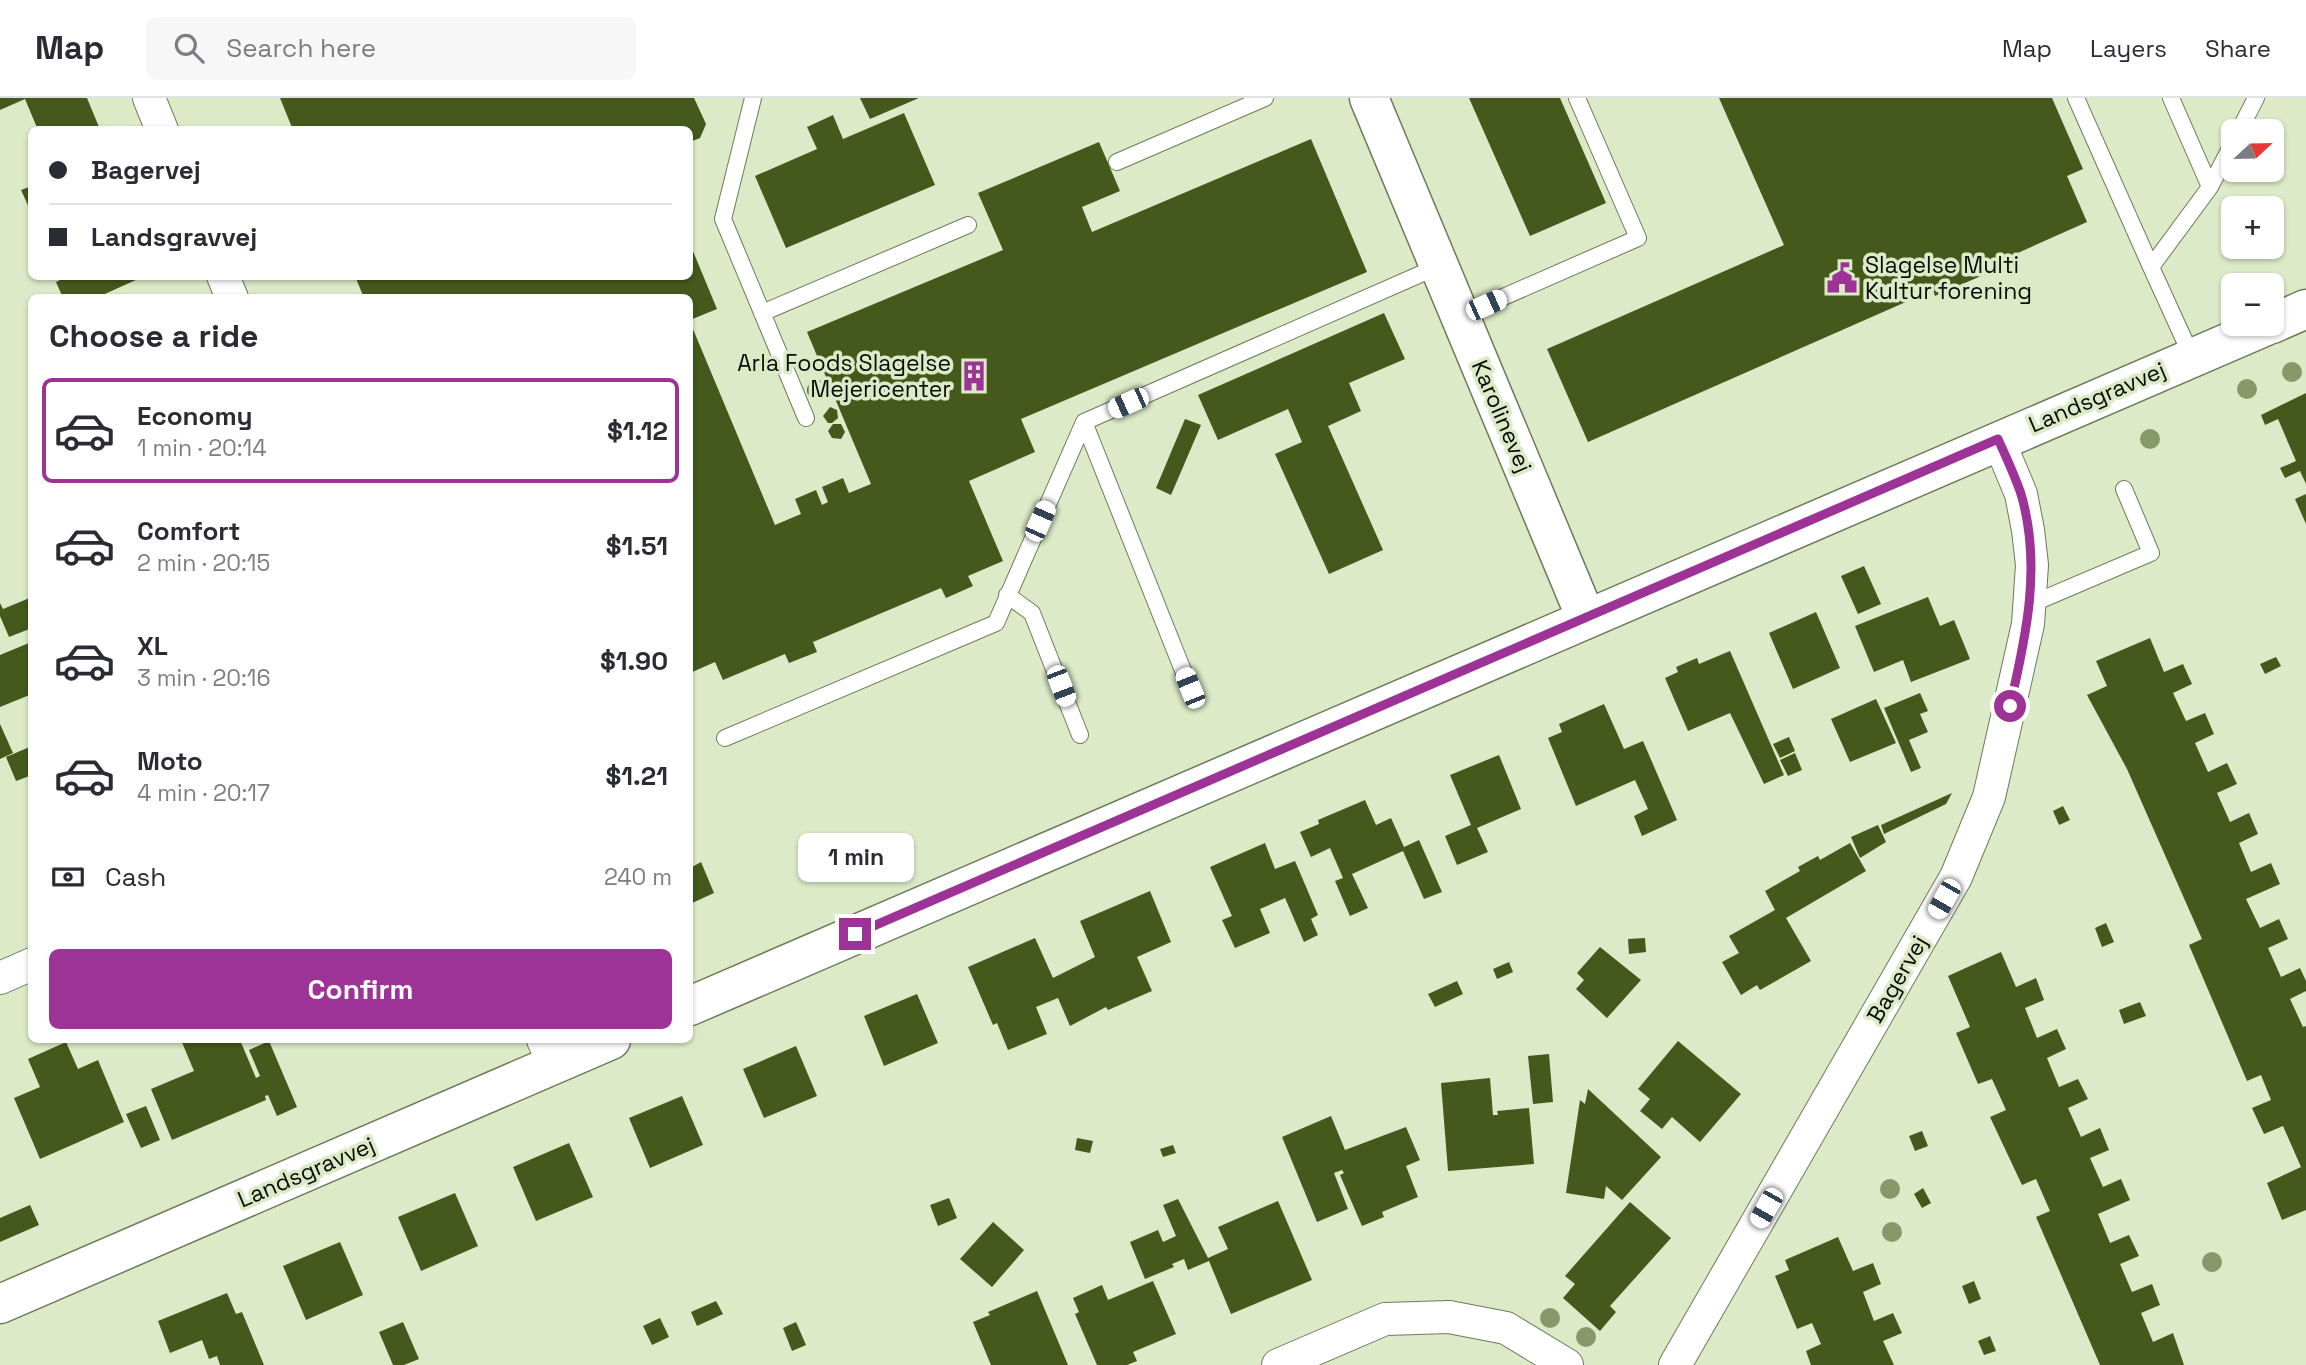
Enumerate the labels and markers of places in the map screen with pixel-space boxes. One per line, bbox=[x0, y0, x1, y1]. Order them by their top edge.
place label: Slagelse Multi Kultur forening bbox=[1865, 250, 2032, 306]
public building icon: Slagelse Multi Kultur forening bbox=[1825, 261, 1859, 295]
place label: Arla Foods Slagelse Mejericenter bbox=[737, 348, 951, 404]
building icon: Arla Foods Slagelse Mejericenter bbox=[957, 359, 991, 393]

